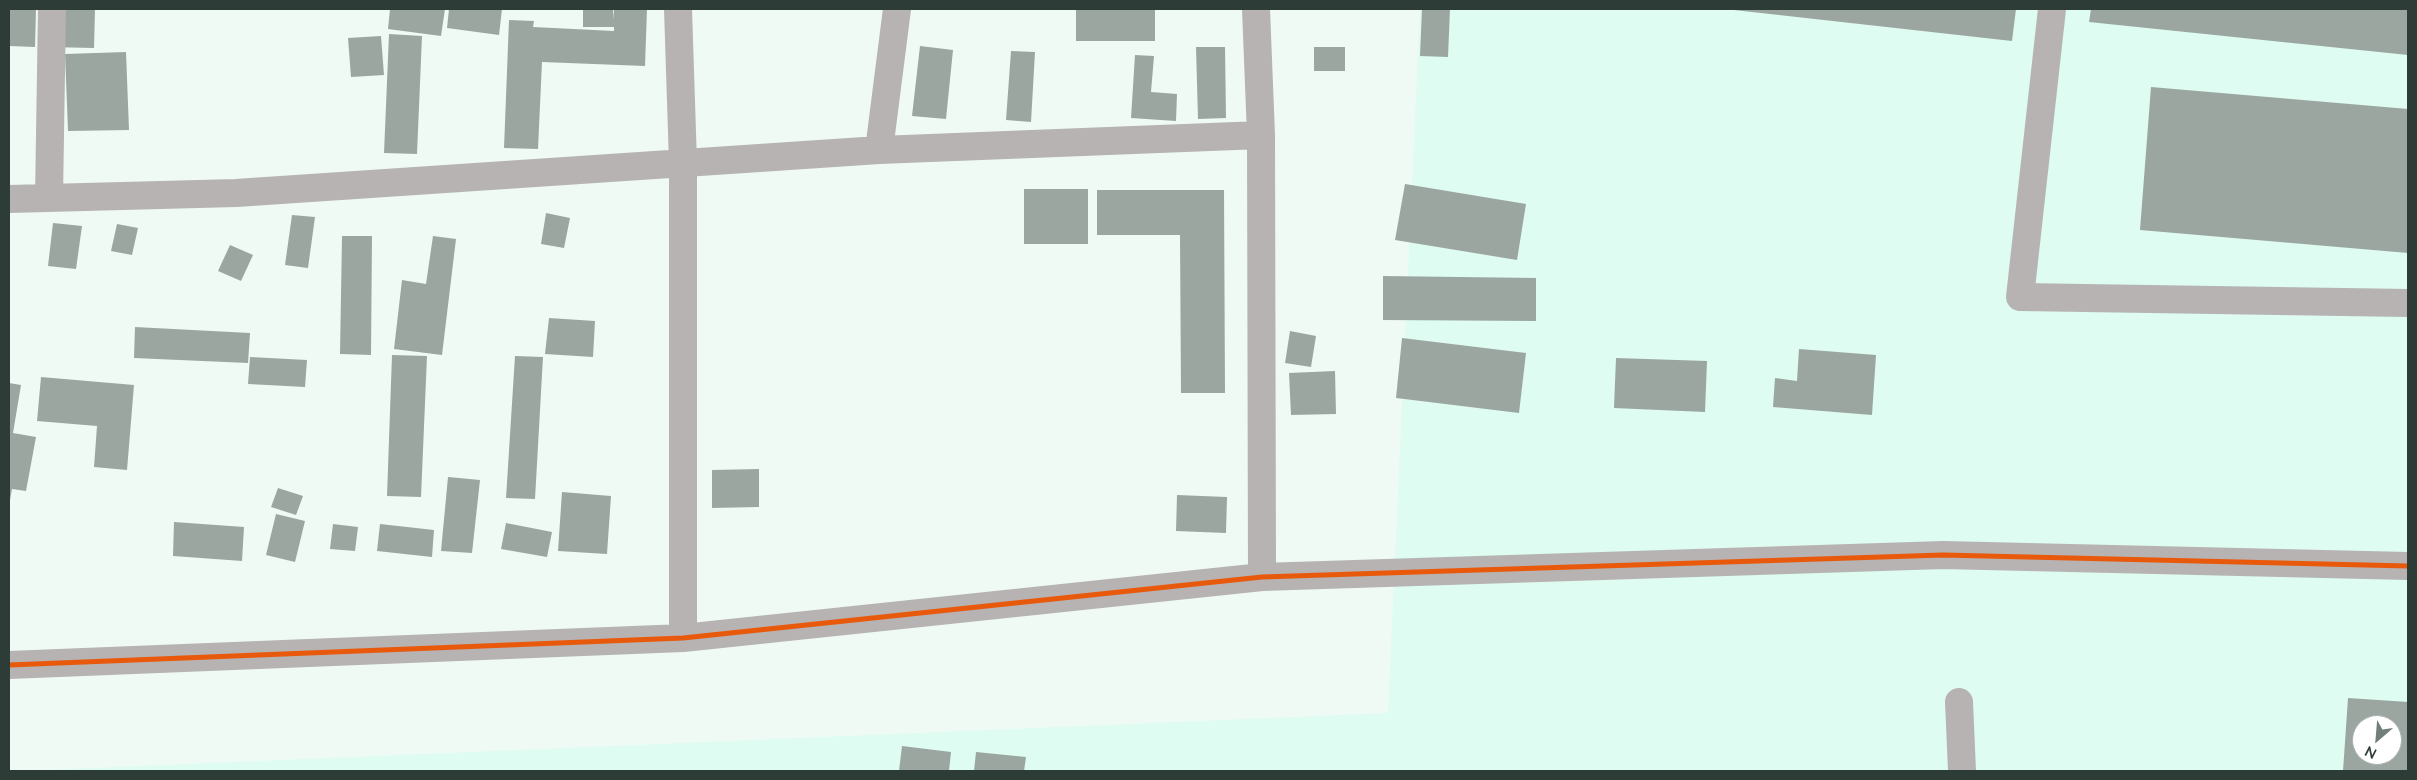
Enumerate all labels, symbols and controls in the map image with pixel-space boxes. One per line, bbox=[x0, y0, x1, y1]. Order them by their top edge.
north arrow bbox=[2352, 715, 2402, 765]
text: N bbox=[2362, 743, 2379, 763]

